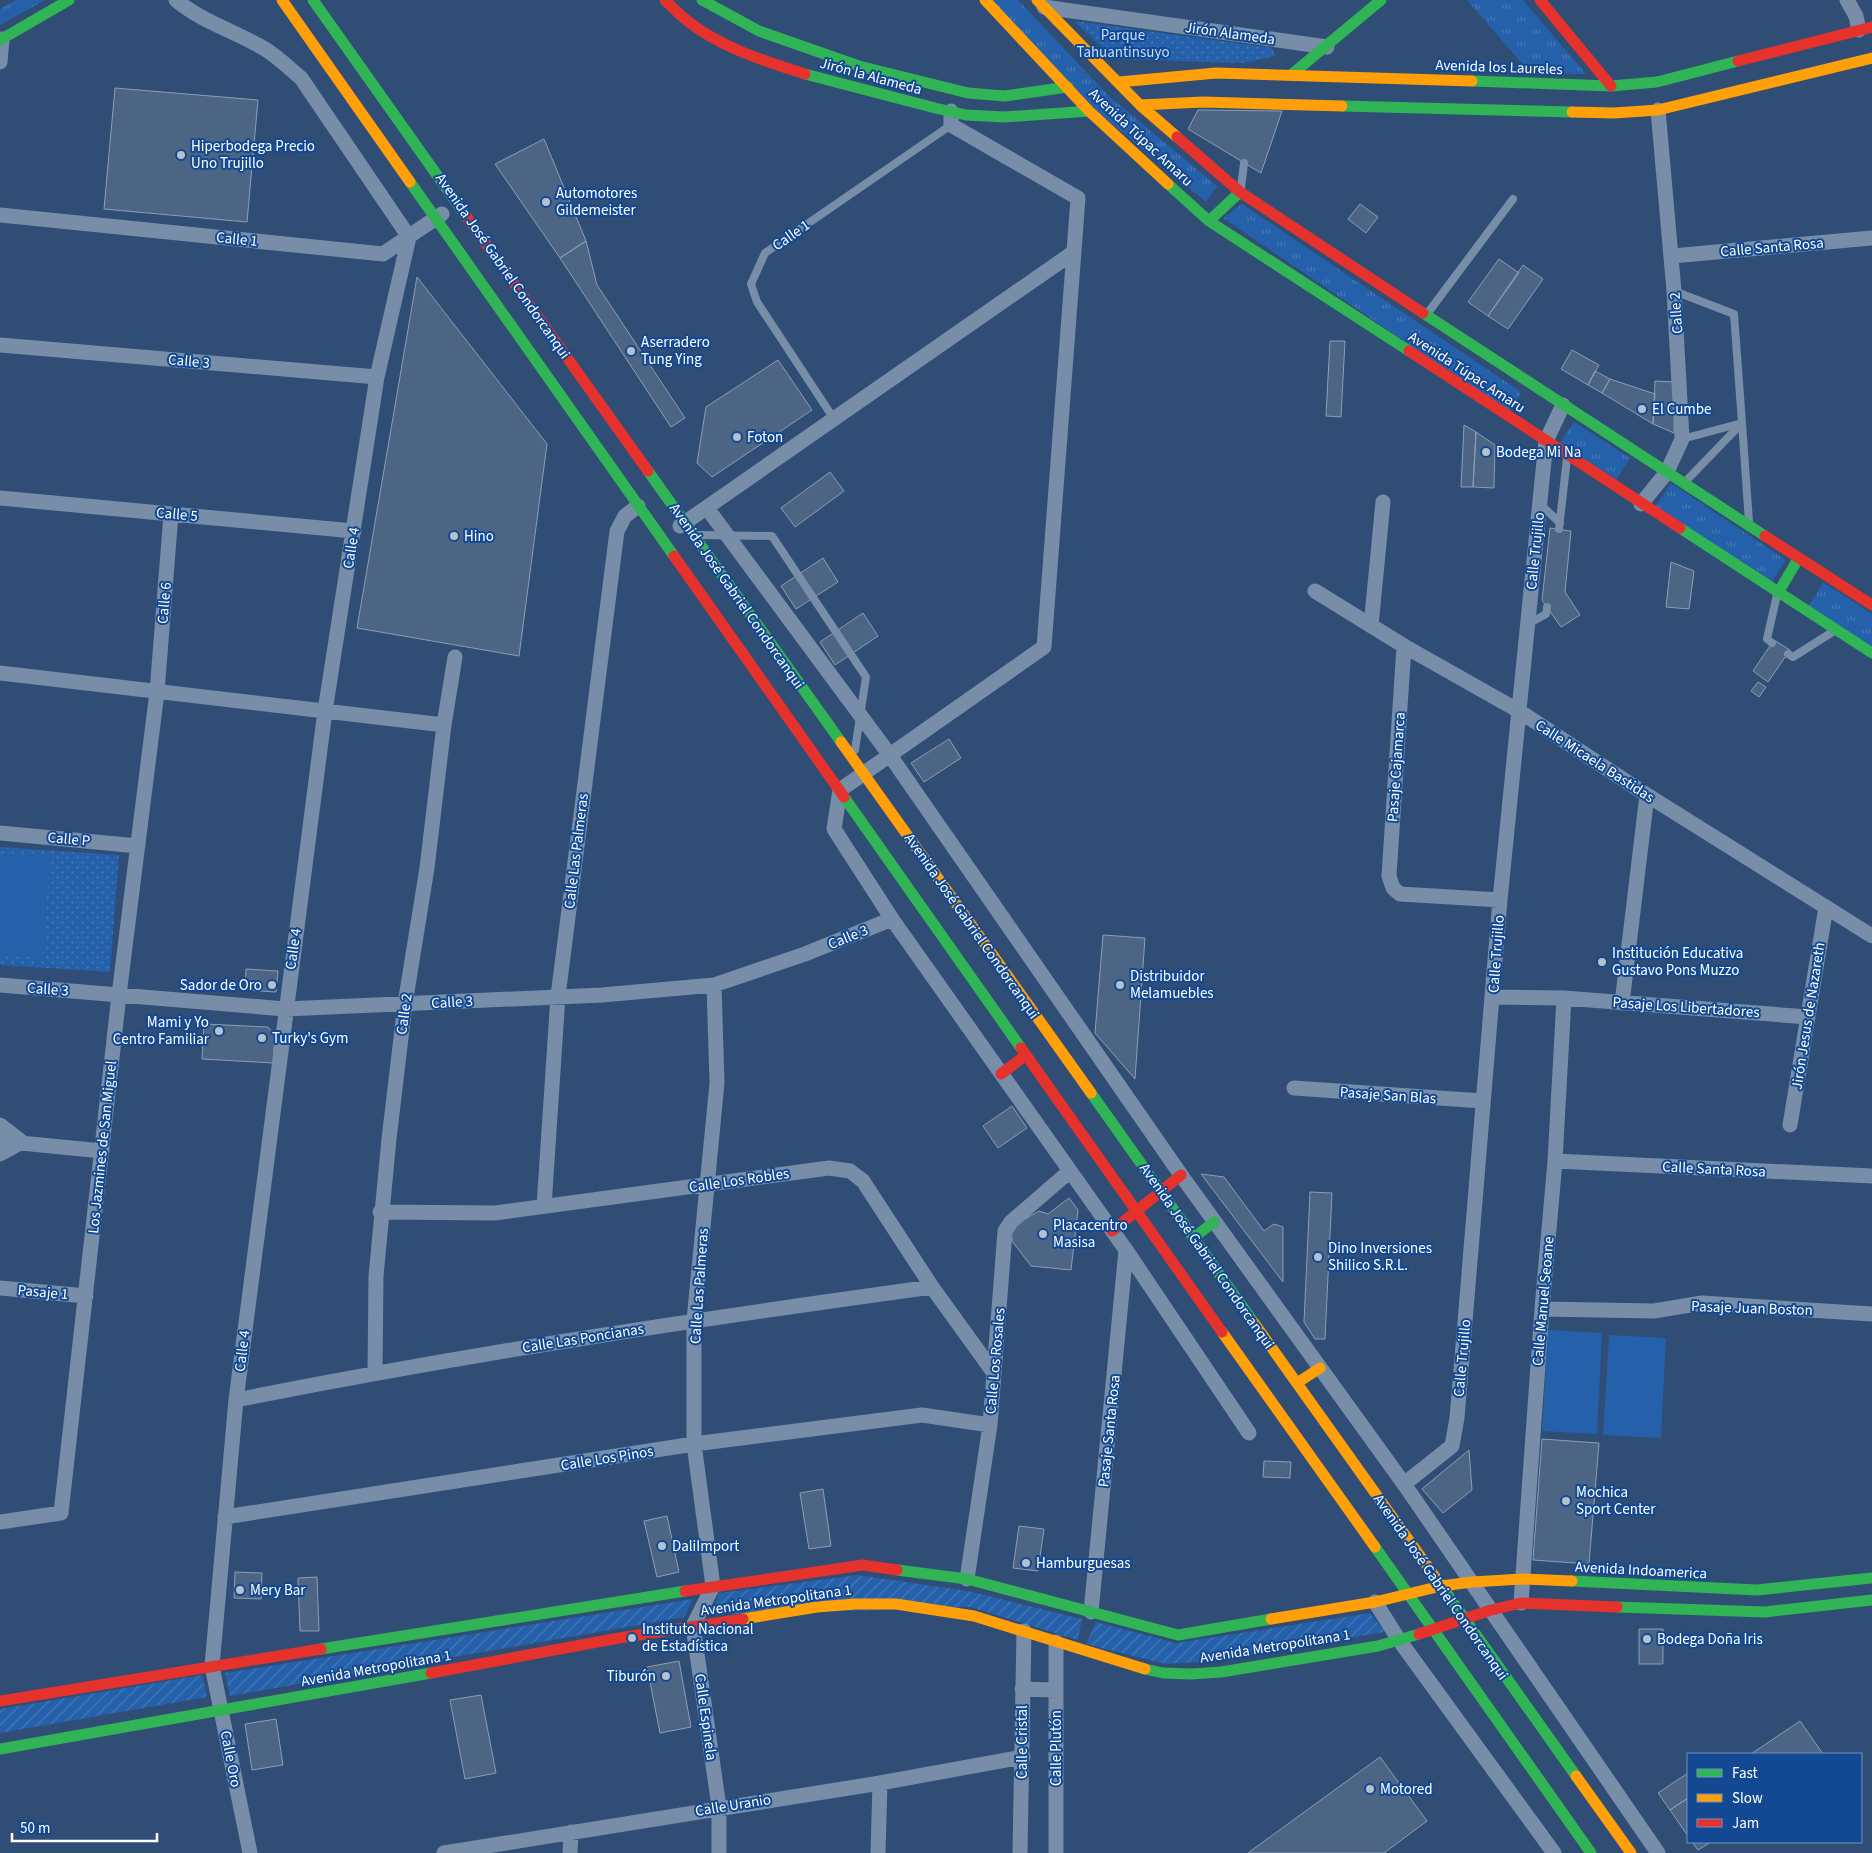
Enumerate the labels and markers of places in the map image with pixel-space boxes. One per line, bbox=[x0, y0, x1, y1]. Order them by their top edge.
place label: Hiperbodega Precio Uno Trujillo bbox=[191, 136, 315, 174]
marker: Hiperbodega Precio Uno Trujillo bbox=[175, 149, 187, 161]
place label: Automotores Gildemeister bbox=[556, 183, 637, 221]
marker: Automotores Gildemeister bbox=[540, 196, 552, 208]
place label: Aserradero Tung Ying bbox=[641, 332, 710, 370]
marker: Aserradero Tung Ying bbox=[625, 345, 637, 357]
place label: El Cumbe bbox=[1652, 399, 1711, 420]
marker: El Cumbe bbox=[1636, 403, 1648, 415]
place label: Foton bbox=[747, 427, 783, 448]
marker: Foton bbox=[731, 431, 743, 443]
place label: Bodega Mi Na bbox=[1496, 442, 1581, 463]
marker: Bodega Mi Na bbox=[1480, 446, 1492, 458]
place label: Hino bbox=[464, 526, 494, 547]
marker: Hino bbox=[448, 530, 460, 542]
place label: Institución Educativa Gustavo Pons Muzzo bbox=[1612, 943, 1743, 981]
marker: Institución Educativa Gustavo Pons Muzzo bbox=[1596, 956, 1608, 968]
place label: Distribuidor Melamuebles bbox=[1130, 966, 1214, 1004]
place label: Sador de Oro bbox=[180, 975, 262, 996]
marker: Sador de Oro bbox=[266, 979, 278, 991]
marker: Distribuidor Melamuebles bbox=[1114, 979, 1126, 991]
place label: Mami y Yo Centro Familiar bbox=[113, 1012, 210, 1050]
marker: Mami y Yo Centro Familiar bbox=[213, 1025, 225, 1037]
place label: Turky's Gym bbox=[272, 1028, 349, 1049]
marker: Turky's Gym bbox=[256, 1032, 268, 1044]
place label: Placacentro Masisa bbox=[1053, 1215, 1128, 1253]
marker: Placacentro Masisa bbox=[1037, 1228, 1049, 1240]
place label: Dino Inversiones Shilico S.R.L. bbox=[1328, 1238, 1432, 1276]
marker: Dino Inversiones Shilico S.R.L. bbox=[1312, 1251, 1324, 1263]
place label: Mochica Sport Center bbox=[1576, 1482, 1656, 1520]
marker: Mochica Sport Center bbox=[1560, 1495, 1572, 1507]
place label: DaliImport bbox=[672, 1536, 739, 1557]
marker: DaliImport bbox=[656, 1540, 668, 1552]
place label: Hamburguesas bbox=[1036, 1553, 1131, 1574]
marker: Hamburguesas bbox=[1020, 1557, 1032, 1569]
place label: Mery Bar bbox=[250, 1580, 306, 1601]
marker: Mery Bar bbox=[234, 1584, 246, 1596]
place label: Instituto Nacional de Estadística bbox=[642, 1619, 754, 1657]
place label: Bodega Doña Iris bbox=[1657, 1629, 1763, 1650]
marker: Instituto Nacional de Estadística bbox=[626, 1632, 638, 1644]
marker: Bodega Doña Iris bbox=[1641, 1633, 1653, 1645]
place label: Tiburón bbox=[606, 1666, 656, 1687]
marker: Tiburón bbox=[660, 1670, 672, 1682]
place label: Motored bbox=[1380, 1779, 1433, 1800]
marker: Motored bbox=[1364, 1783, 1376, 1795]

